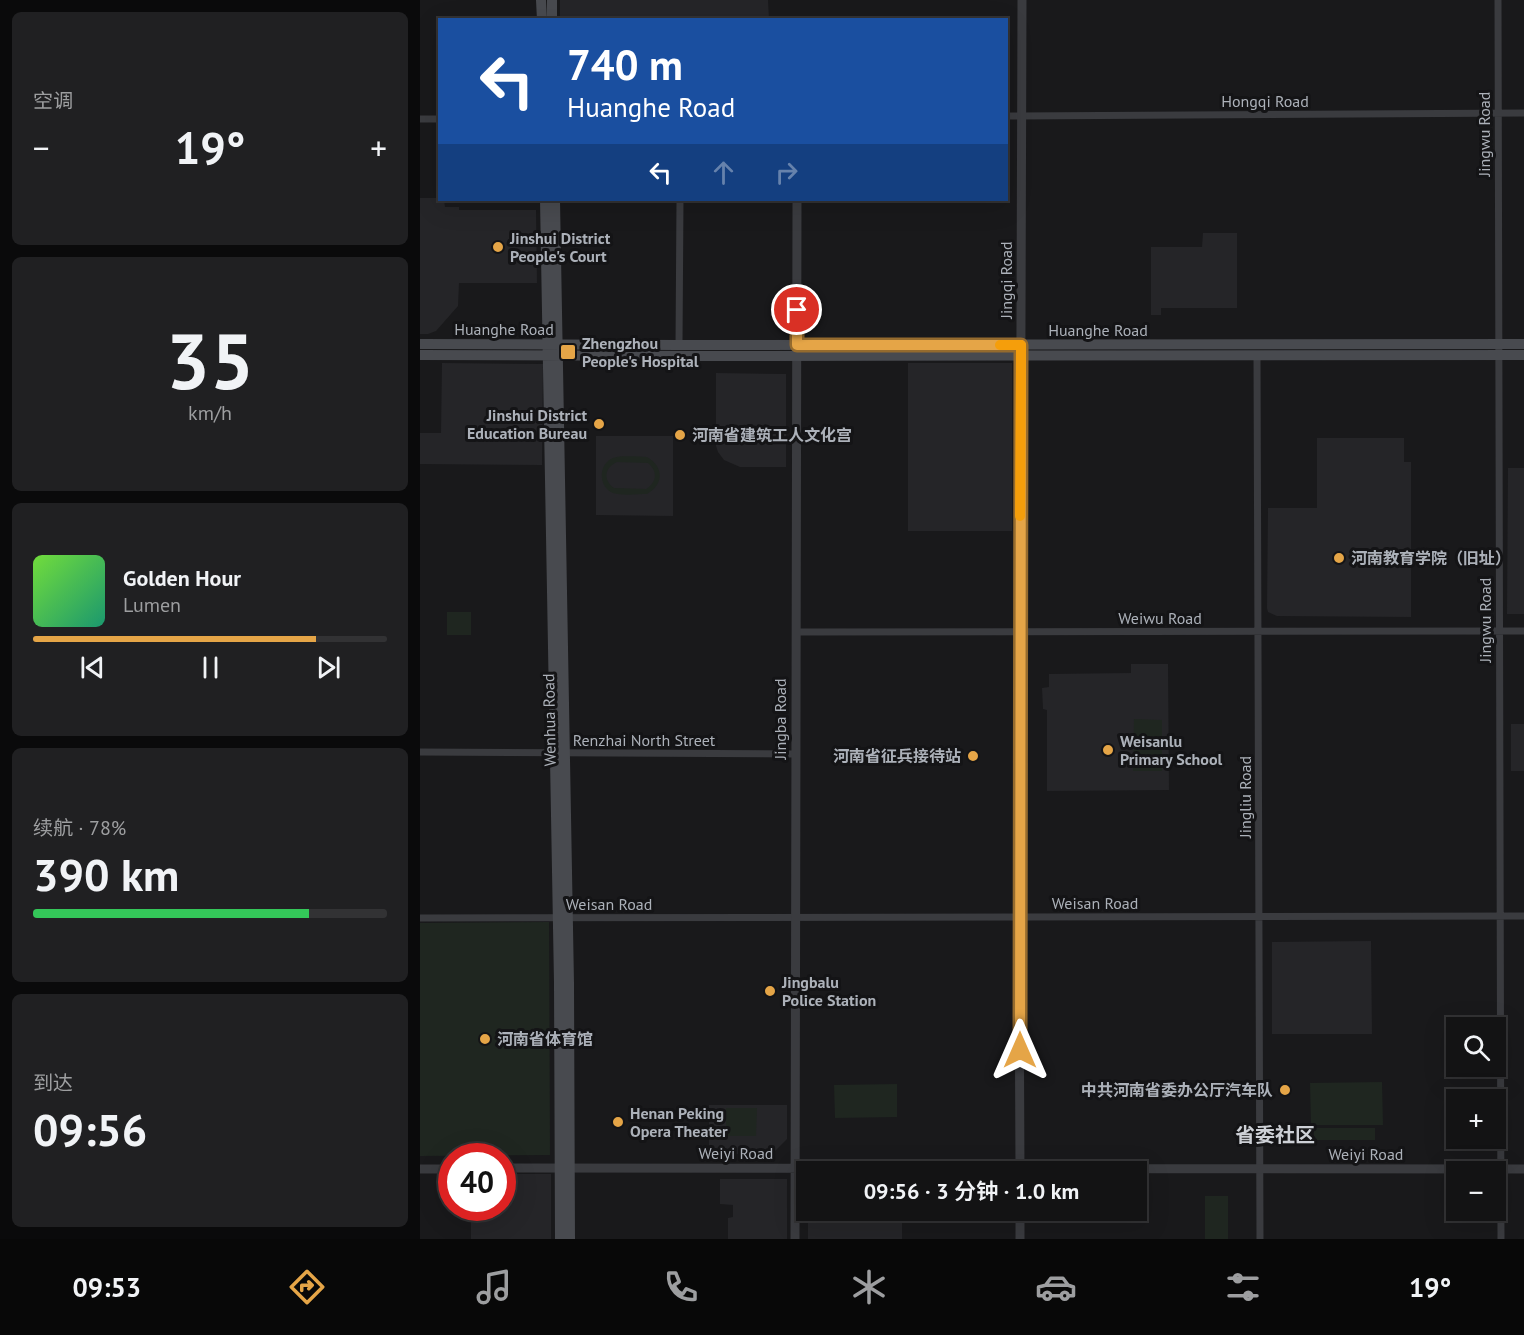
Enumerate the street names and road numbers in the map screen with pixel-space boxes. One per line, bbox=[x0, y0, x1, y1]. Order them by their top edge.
street label: Hongqi Road bbox=[1221, 91, 1309, 111]
street label: Jingwu Road bbox=[1474, 92, 1494, 177]
street label: Jingqi Road bbox=[996, 241, 1016, 320]
street label: Huanghe Road bbox=[454, 319, 554, 339]
street label: Huanghe Road bbox=[1048, 320, 1148, 340]
street label: Jingwu Road bbox=[1475, 578, 1495, 663]
street label: Weiwu Road bbox=[1118, 608, 1202, 628]
street label: Wenhua Road bbox=[538, 673, 560, 767]
street label: Jingba Road bbox=[770, 678, 790, 761]
street label: Renzhai North Street bbox=[573, 730, 716, 750]
street label: Jingliu Road bbox=[1235, 756, 1255, 839]
street label: Weisan Road bbox=[1052, 893, 1138, 913]
street label: Weisan Road bbox=[566, 894, 652, 914]
street label: Weiyi Road bbox=[699, 1143, 773, 1163]
street label: Weiyi Road bbox=[1329, 1144, 1403, 1164]

